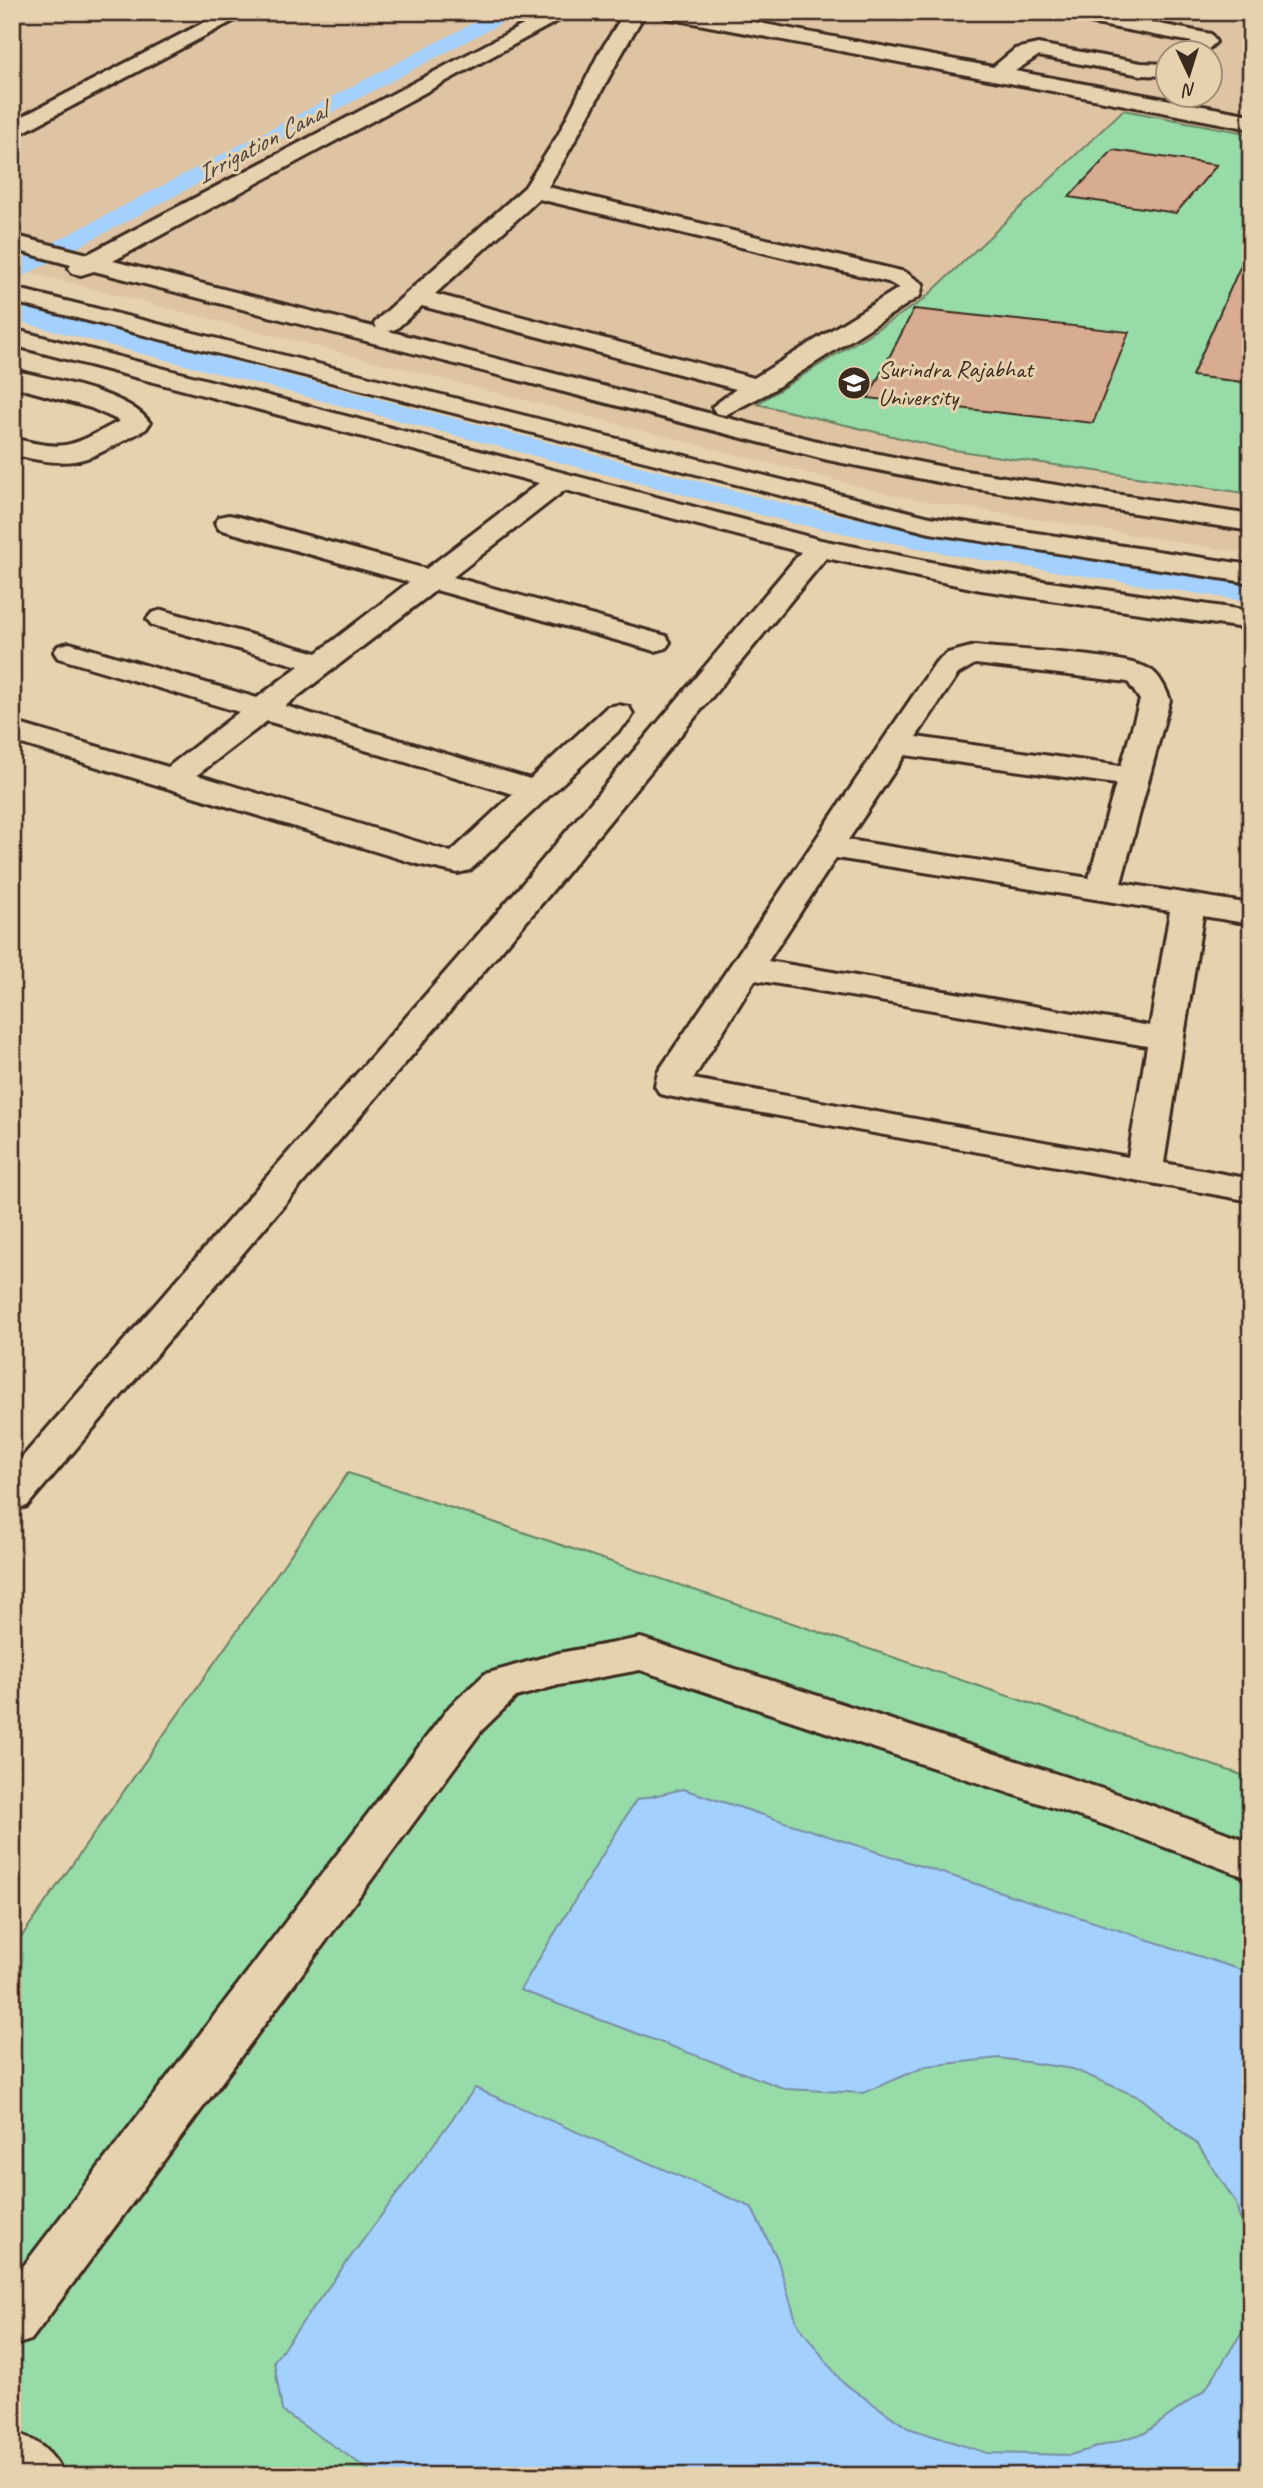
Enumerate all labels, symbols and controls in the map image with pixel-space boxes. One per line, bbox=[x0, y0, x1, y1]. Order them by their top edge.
north arrow bbox=[1154, 38, 1224, 108]
text: N bbox=[1180, 78, 1197, 103]
water label: Irrigation Canal bbox=[190, 91, 340, 191]
place label: Surindra Rajabhat University bbox=[878, 354, 1035, 412]
school or university icon: Surindra Rajabhat University bbox=[835, 364, 873, 402]

